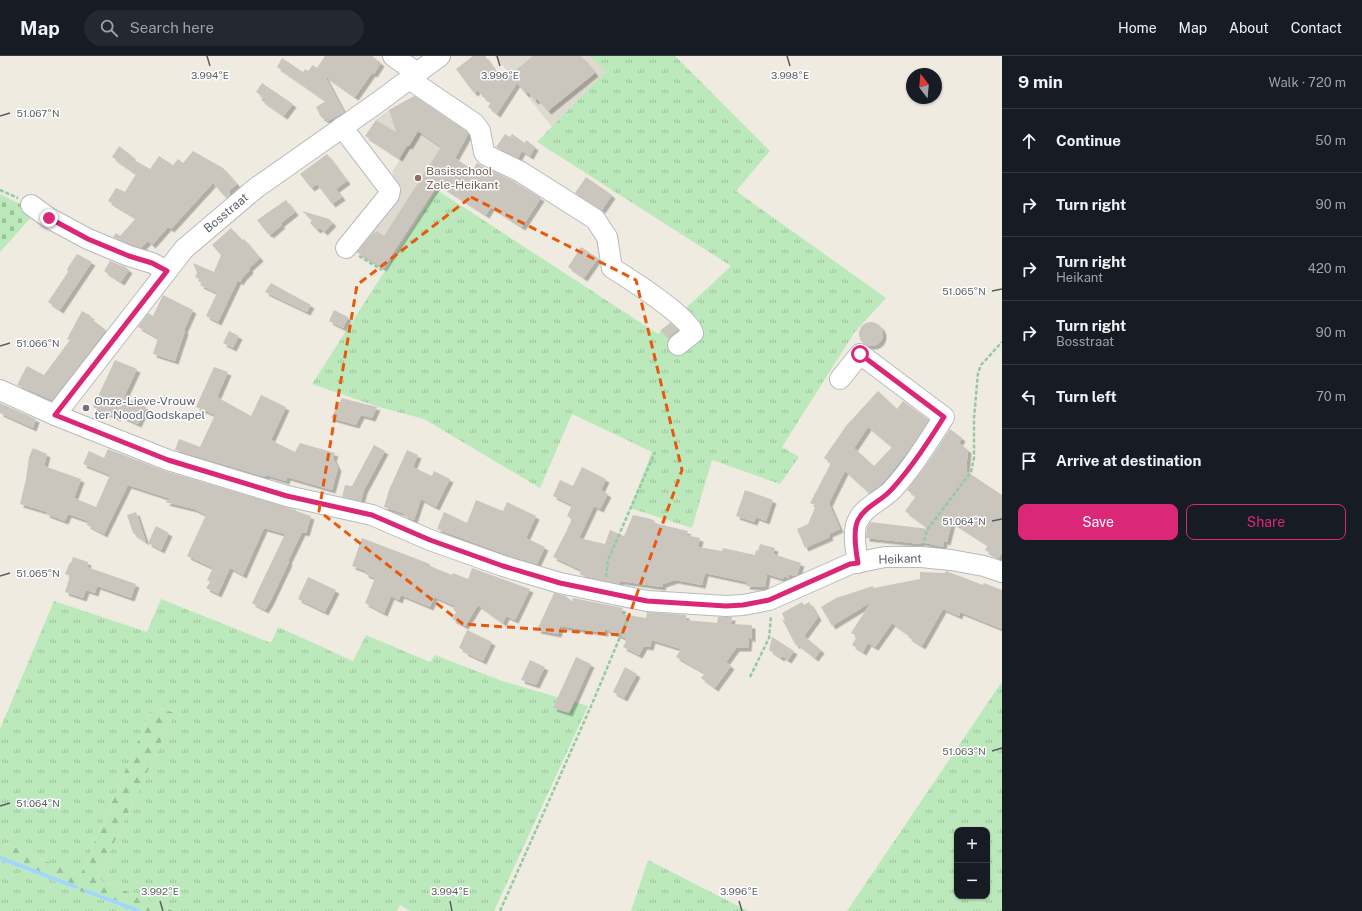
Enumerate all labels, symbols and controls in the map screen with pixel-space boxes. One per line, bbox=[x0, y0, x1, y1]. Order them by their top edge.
search box bbox=[84, 10, 364, 46]
text: Map bbox=[20, 17, 60, 39]
icon: search bbox=[98, 17, 120, 39]
text: Search here bbox=[130, 19, 214, 36]
text: Home bbox=[1118, 20, 1157, 36]
text: Map bbox=[1179, 20, 1207, 36]
text: About bbox=[1229, 20, 1269, 36]
text: Contact bbox=[1291, 20, 1342, 36]
north arrow bbox=[906, 68, 942, 104]
text: 3.994°E bbox=[191, 69, 229, 81]
text: 3.996°E bbox=[481, 69, 519, 81]
text: 3.998°E bbox=[771, 69, 809, 81]
text: 9 min bbox=[1018, 72, 1063, 92]
text: Walk · 720 m bbox=[1269, 75, 1346, 90]
text: 51.067°N bbox=[17, 107, 60, 119]
icon: ahead bbox=[1018, 130, 1040, 152]
text: Continue bbox=[1056, 132, 1121, 149]
text: 50 m bbox=[1315, 133, 1346, 148]
place label: Basisschool Zele-Heikant bbox=[426, 164, 499, 192]
marker: Basisschool Zele-Heikant bbox=[413, 173, 423, 183]
street label: Bosstraat bbox=[201, 190, 251, 236]
icon: right bbox=[1018, 194, 1040, 216]
text: Turn right bbox=[1056, 196, 1126, 213]
text: 90 m bbox=[1316, 197, 1346, 212]
route end bbox=[40, 209, 58, 227]
text: Turn right bbox=[1056, 253, 1126, 270]
icon: right bbox=[1018, 258, 1040, 280]
text: 420 m bbox=[1308, 261, 1346, 276]
text: Heikant bbox=[1056, 270, 1103, 285]
text: 51.065°N bbox=[942, 285, 986, 297]
text: Turn right bbox=[1056, 317, 1126, 334]
icon: right bbox=[1018, 322, 1040, 344]
text: 90 m bbox=[1316, 325, 1346, 340]
text: Bosstraat bbox=[1056, 334, 1114, 349]
text: 51.066°N bbox=[16, 337, 60, 349]
route start bbox=[851, 345, 869, 363]
icon: left bbox=[1018, 386, 1040, 408]
text: Turn left bbox=[1056, 388, 1117, 405]
text: 70 m bbox=[1316, 389, 1346, 404]
place label: Onze-Lieve-Vrouw ter Nood Godskapel bbox=[94, 394, 205, 422]
marker: Onze-Lieve-Vrouw ter Nood Godskapel bbox=[81, 403, 91, 413]
icon: arrive bbox=[1018, 450, 1040, 472]
text: Arrive at destination bbox=[1056, 452, 1201, 469]
button: Save bbox=[1018, 504, 1178, 540]
button: Share bbox=[1186, 504, 1346, 540]
text: 51.064°N bbox=[942, 515, 986, 527]
street label: Heikant bbox=[878, 551, 922, 567]
text: 51.065°N bbox=[16, 567, 60, 579]
text: 51.063°N bbox=[942, 745, 986, 757]
text: 51.064°N bbox=[16, 797, 60, 809]
map controls bbox=[954, 827, 990, 899]
button: + bbox=[954, 827, 990, 863]
button: − bbox=[954, 863, 990, 899]
text: 3.992°E bbox=[141, 885, 179, 897]
text: 3.994°E bbox=[431, 885, 469, 897]
text: 3.996°E bbox=[720, 885, 758, 897]

